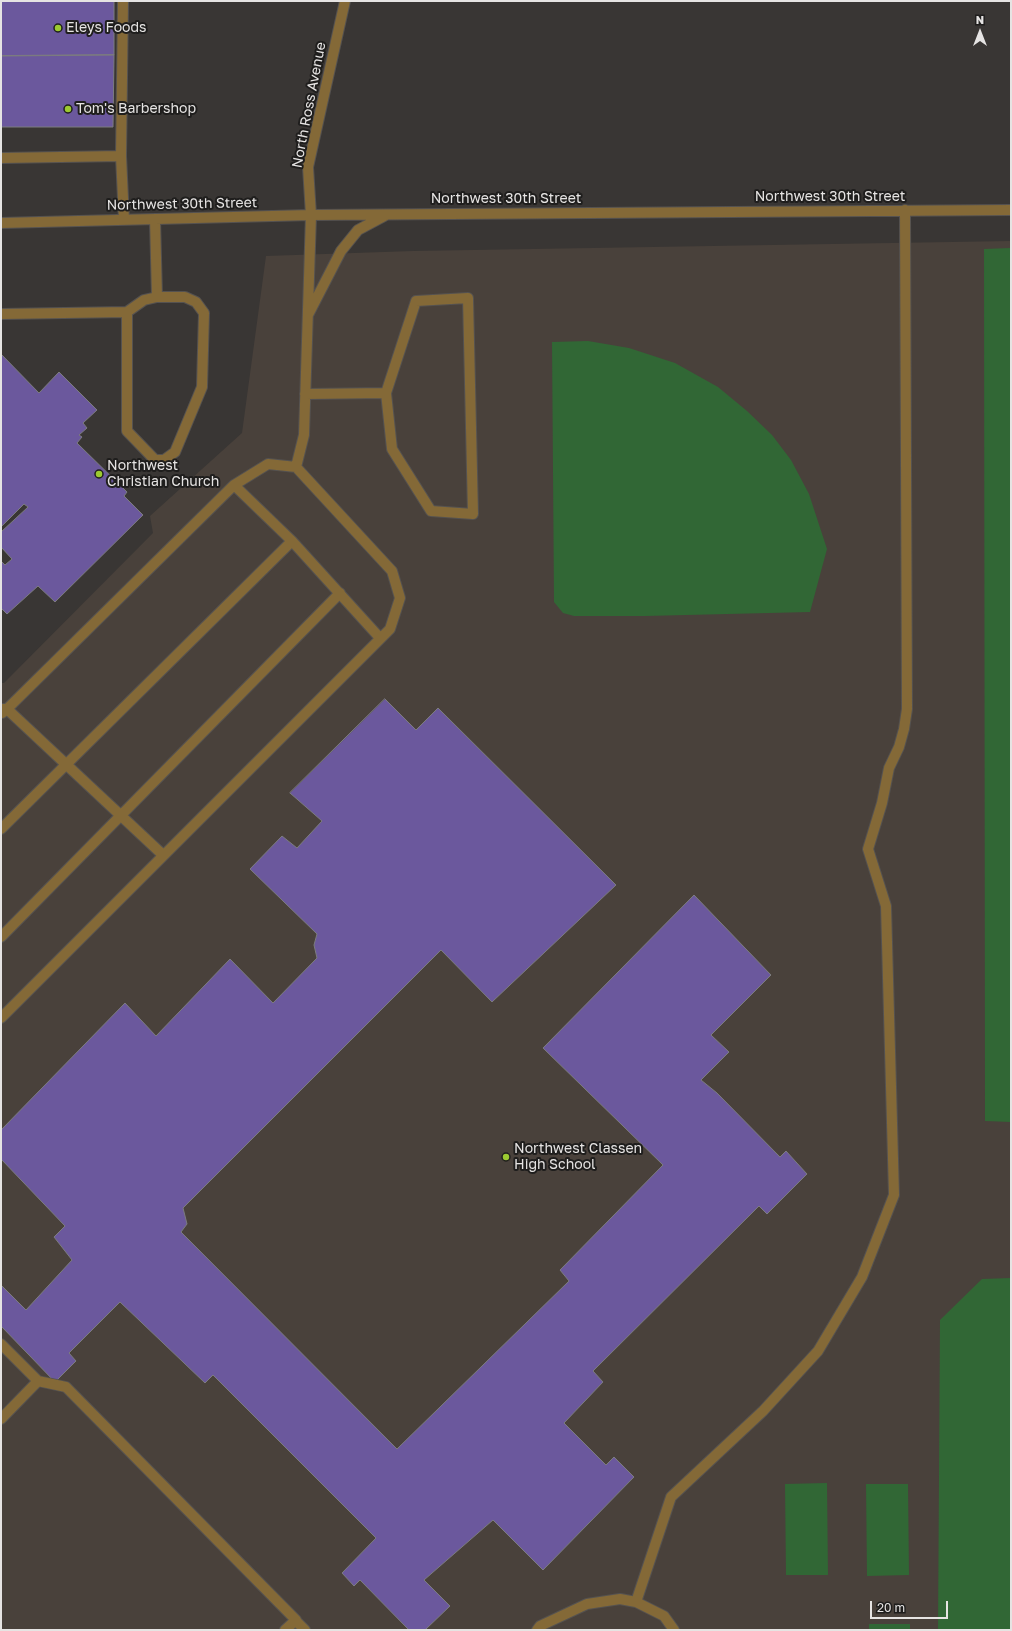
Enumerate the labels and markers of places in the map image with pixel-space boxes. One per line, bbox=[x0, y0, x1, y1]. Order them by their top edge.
place label: Eleys Foods bbox=[66, 20, 146, 36]
marker: Eleys Foods bbox=[53, 23, 63, 33]
place label: Tom's Barbershop bbox=[76, 101, 196, 117]
marker: Tom's Barbershop bbox=[63, 104, 73, 114]
place label: Northwest Christian Church bbox=[107, 458, 219, 490]
marker: Northwest Christian Church bbox=[94, 469, 104, 479]
place label: Northwest Classen High School bbox=[514, 1141, 642, 1174]
marker: Northwest Classen High School bbox=[501, 1152, 511, 1162]

